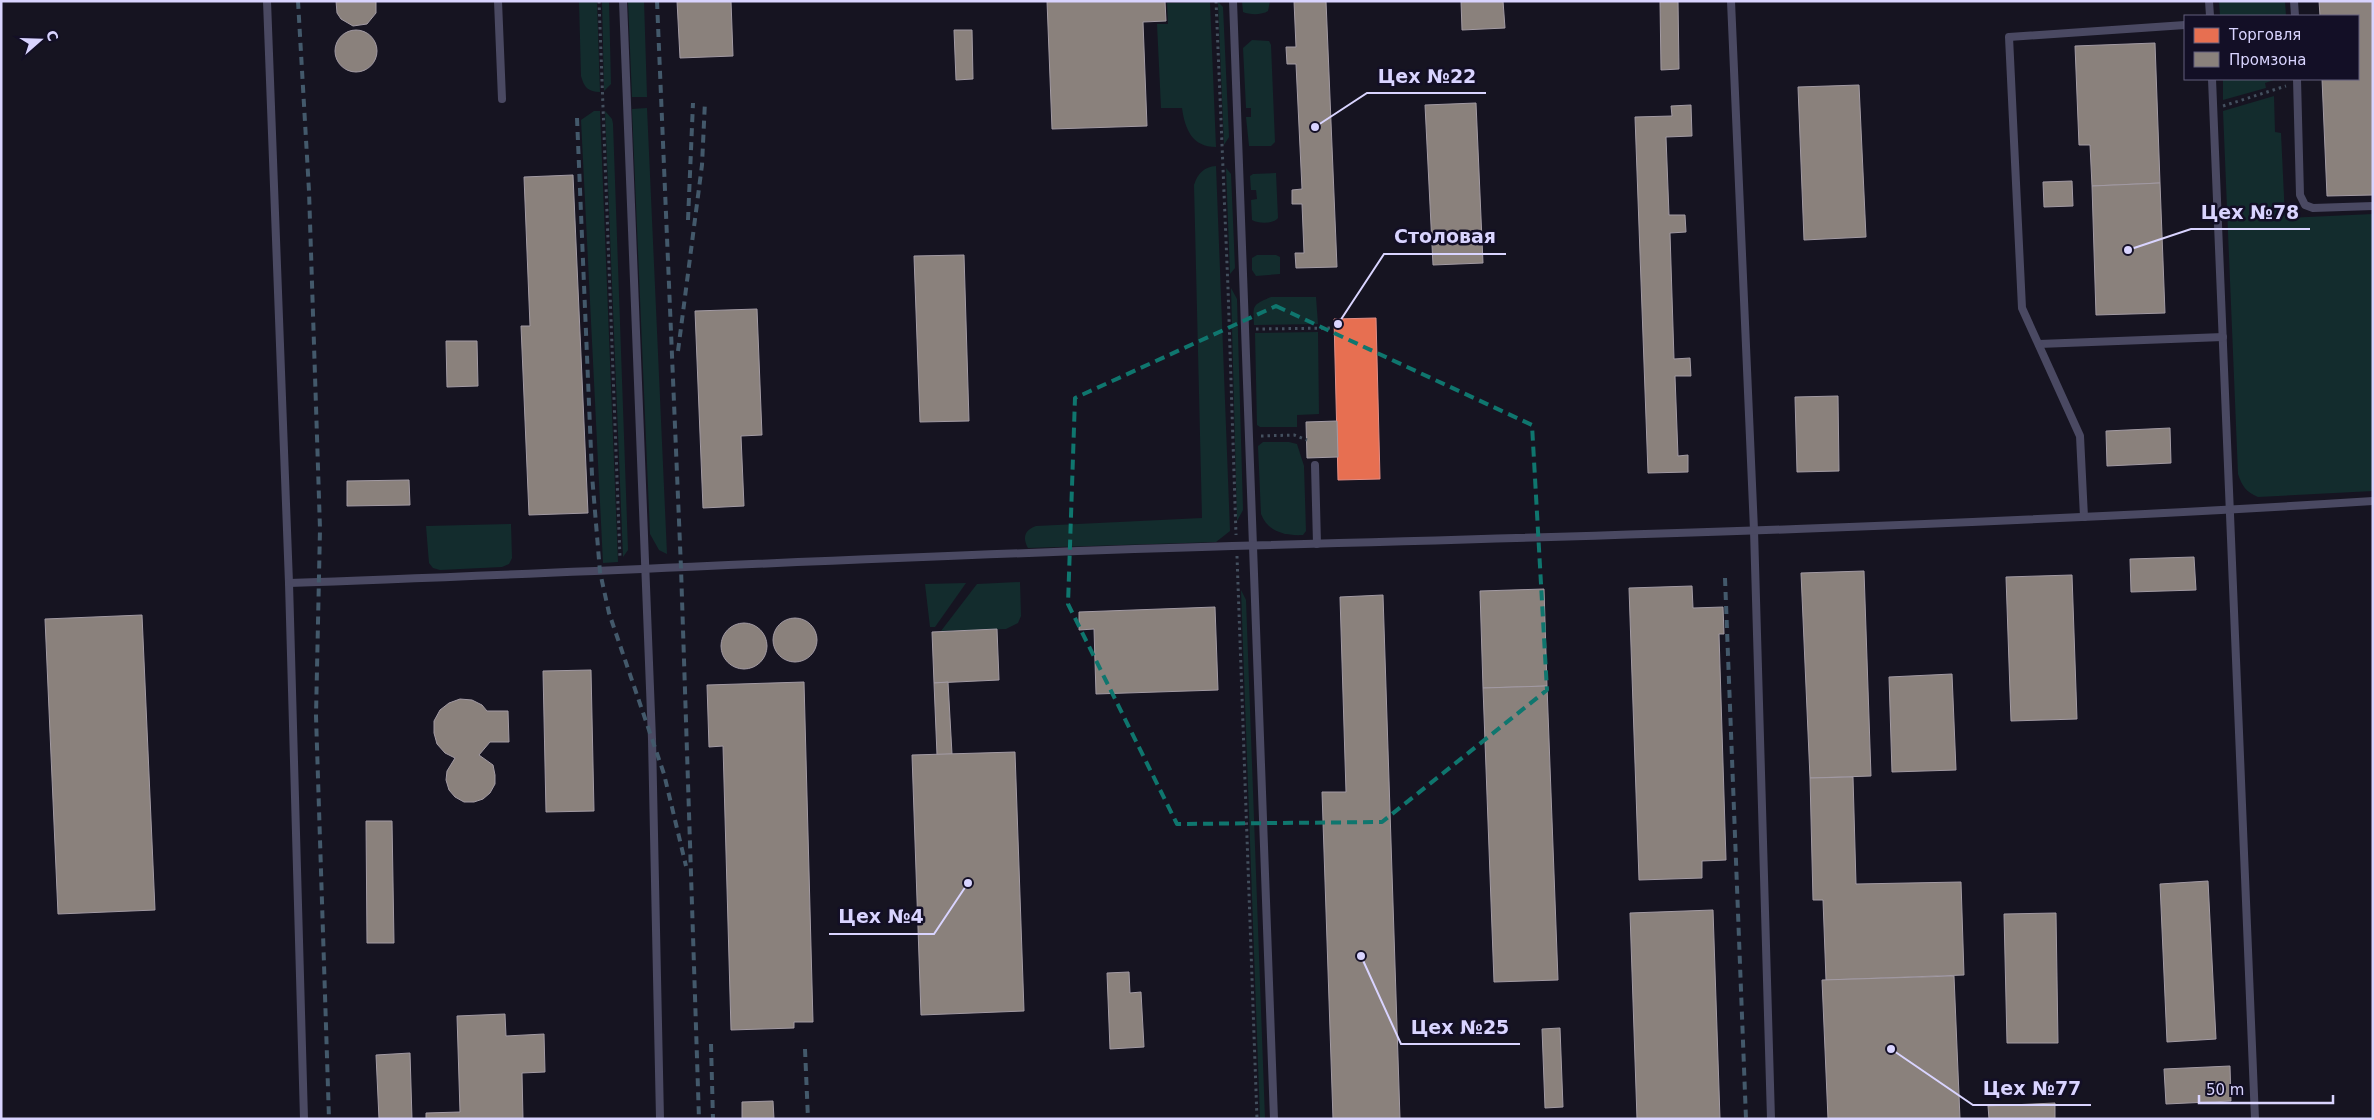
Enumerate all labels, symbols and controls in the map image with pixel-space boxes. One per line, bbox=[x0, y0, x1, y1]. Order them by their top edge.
north arrow bbox=[15, 15, 65, 65]
legend bbox=[2184, 15, 2359, 80]
text: Торговля bbox=[2228, 26, 2301, 44]
text: С bbox=[43, 28, 61, 43]
text: Промзона bbox=[2229, 51, 2306, 69]
callout: Цех №22 bbox=[1367, 59, 1486, 93]
text: Цех №22 bbox=[1378, 65, 1476, 87]
callout: Цех №78 bbox=[2191, 195, 2310, 229]
text: Цех №78 bbox=[2201, 201, 2299, 223]
callout: Столовая bbox=[1384, 220, 1506, 254]
text: Столовая bbox=[1394, 225, 1496, 247]
callout: Цех №4 bbox=[829, 900, 934, 934]
text: Цех №4 bbox=[838, 905, 924, 927]
callout: Цех №25 bbox=[1401, 1010, 1520, 1044]
text: Цех №25 bbox=[1411, 1016, 1509, 1038]
callout: Цех №77 bbox=[1973, 1071, 2091, 1105]
scale bar bbox=[2199, 1072, 2333, 1104]
text: Цех №77 bbox=[1983, 1077, 2081, 1099]
text: 50 m bbox=[2206, 1081, 2244, 1099]

